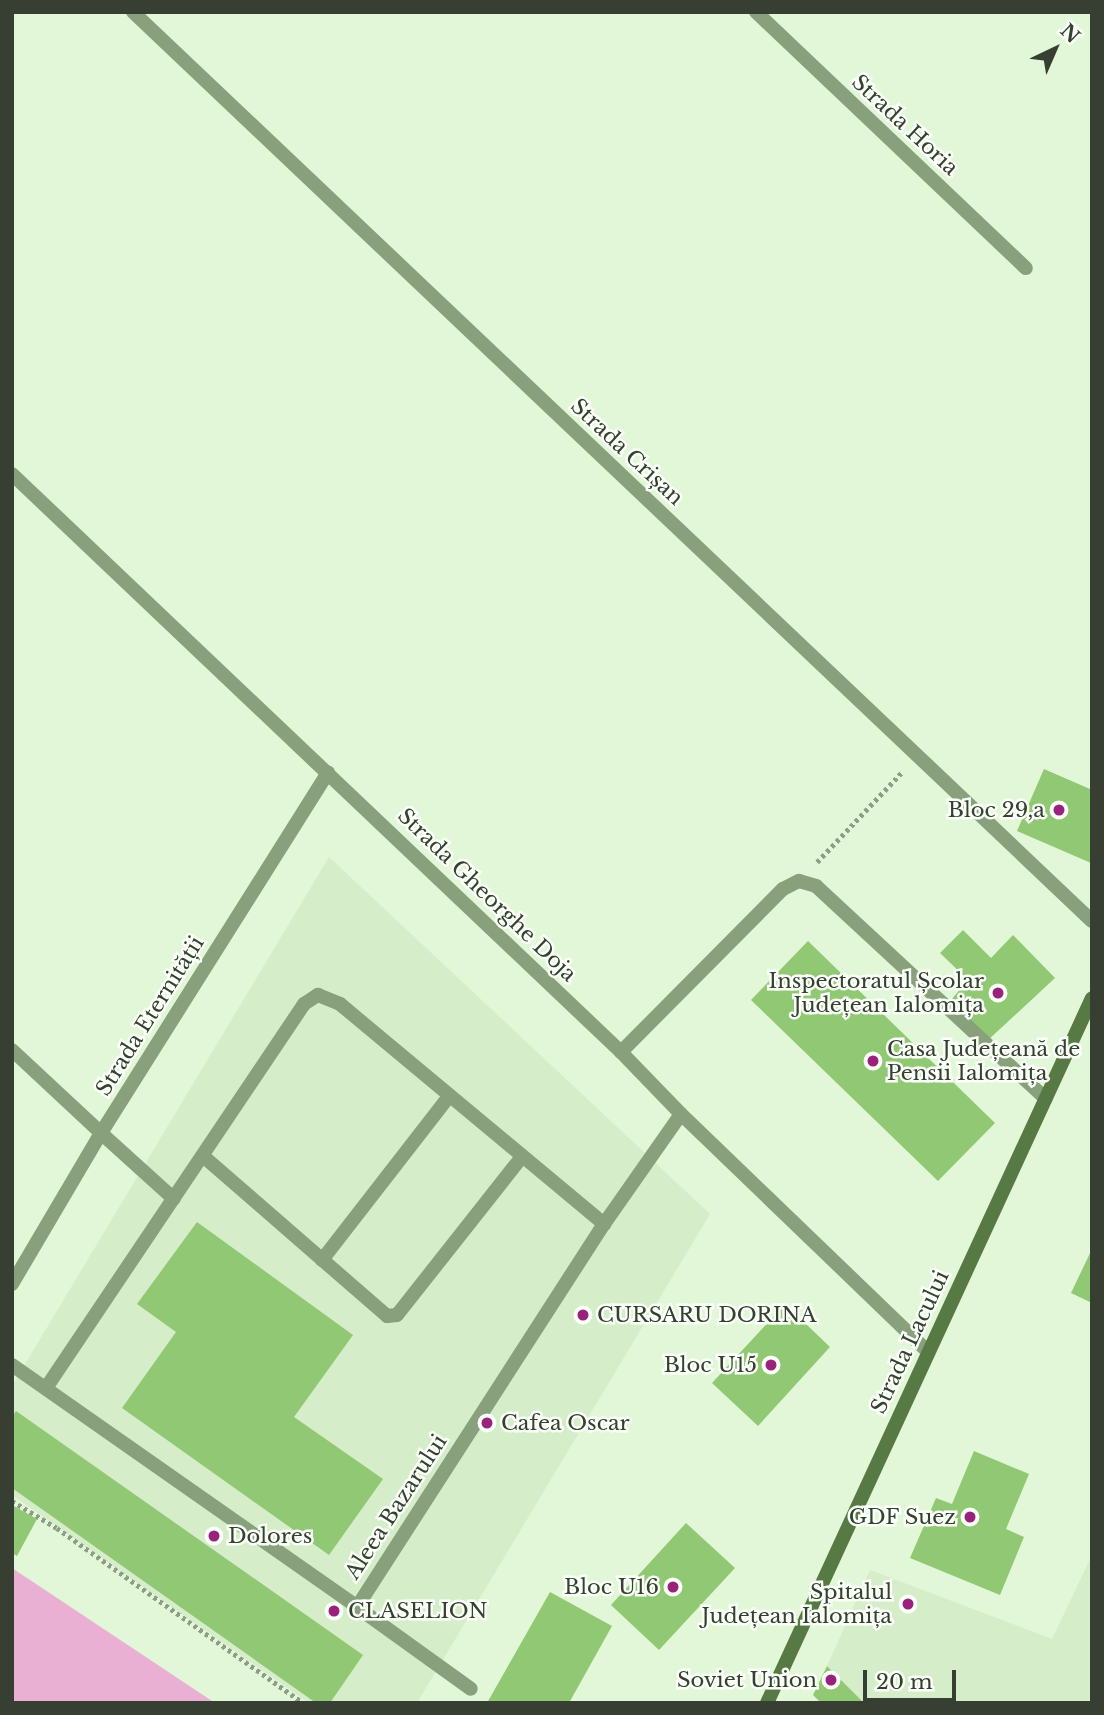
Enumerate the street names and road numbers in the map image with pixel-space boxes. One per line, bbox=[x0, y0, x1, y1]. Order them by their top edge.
street label: Strada Horia bbox=[847, 69, 963, 181]
street label: Strada Crișan bbox=[566, 394, 688, 510]
street label: Strada Gheorghe Doja bbox=[392, 803, 582, 987]
street label: Strada Eternității bbox=[91, 931, 209, 1101]
street label: Strada Lacului bbox=[866, 1266, 954, 1418]
street label: Aleea Bazarului bbox=[340, 1430, 452, 1584]

